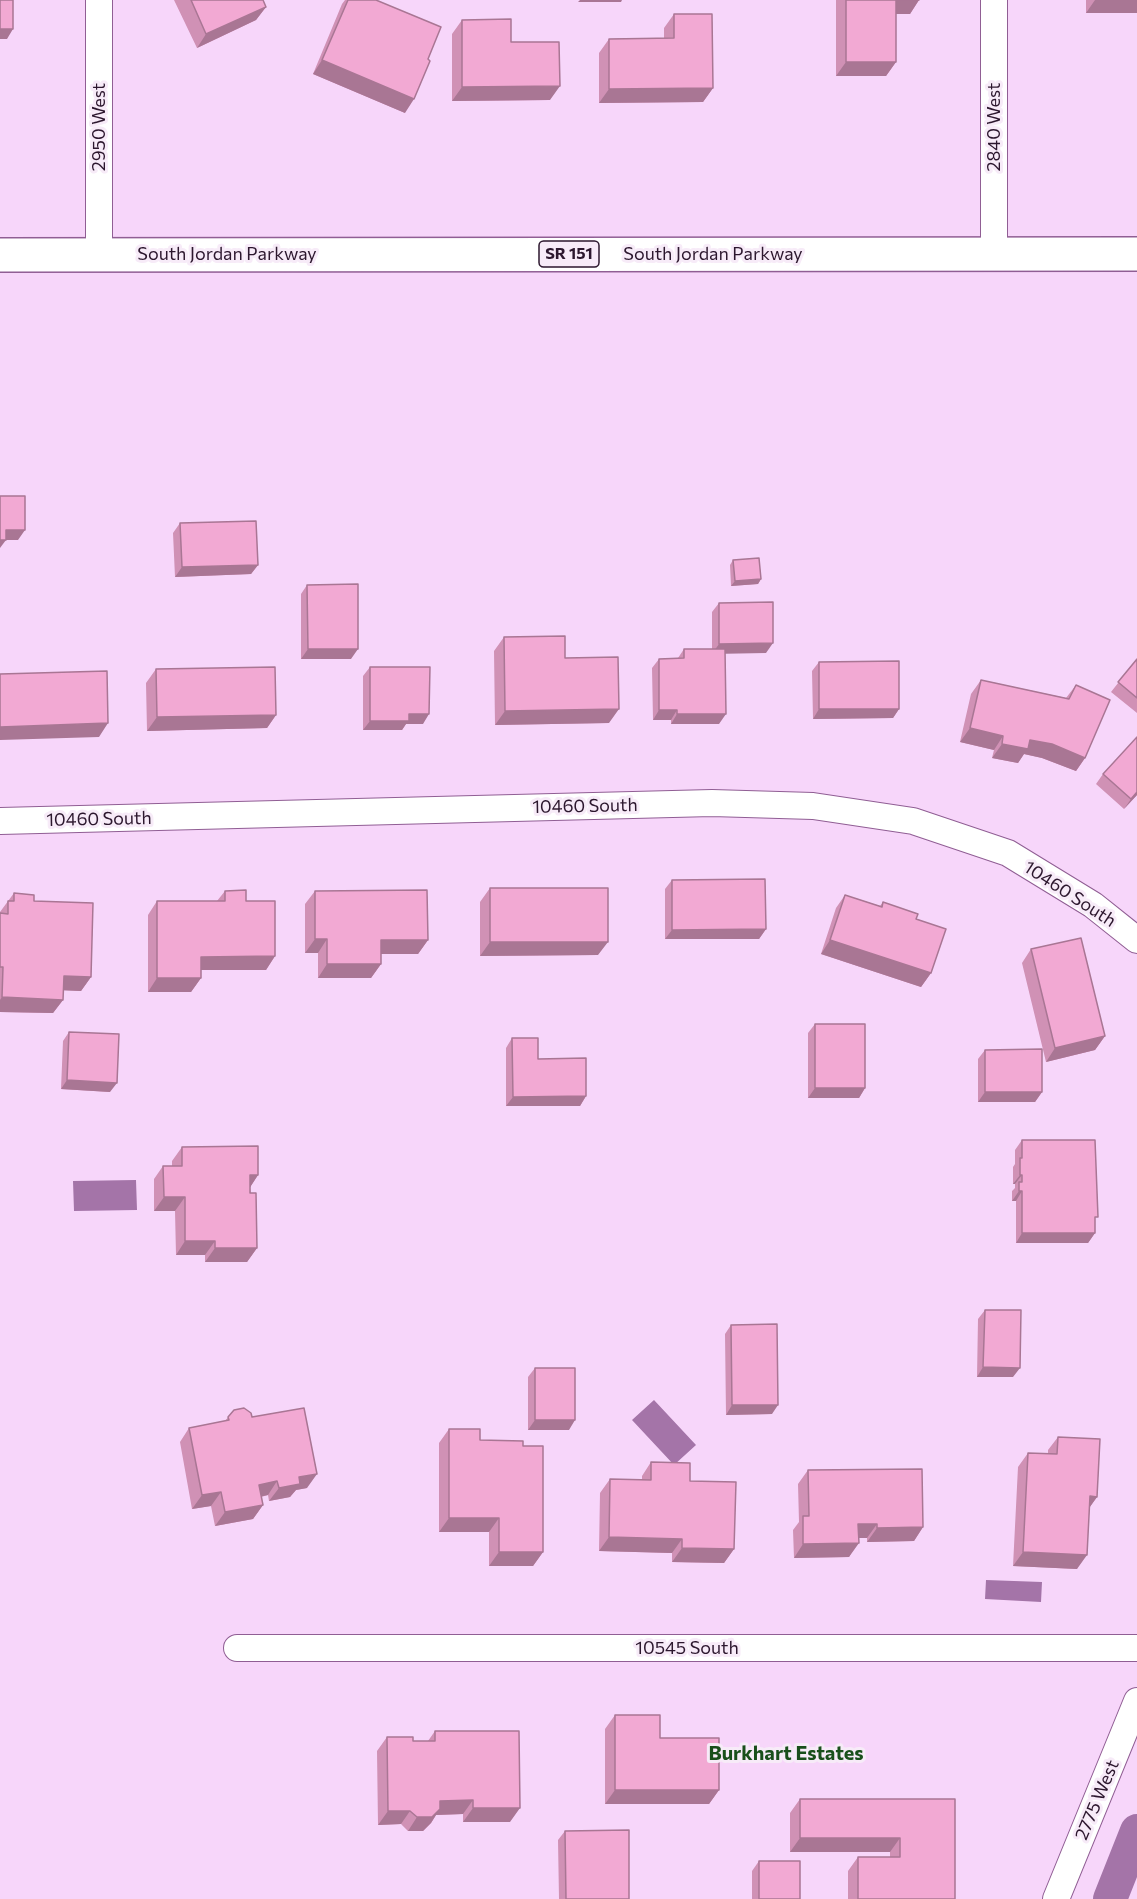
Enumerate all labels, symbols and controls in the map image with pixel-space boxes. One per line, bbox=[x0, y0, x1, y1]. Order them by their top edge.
street label: 2950 West bbox=[88, 83, 110, 171]
street label: 2840 West bbox=[983, 83, 1005, 171]
road number: SR 151 bbox=[539, 241, 599, 267]
street label: South Jordan Parkway bbox=[137, 243, 317, 265]
street label: South Jordan Parkway bbox=[623, 243, 803, 265]
street label: 10460 South bbox=[532, 794, 638, 818]
street label: 10460 South bbox=[46, 807, 152, 831]
street label: 10460 South bbox=[1020, 856, 1120, 932]
street label: 10545 South bbox=[635, 1637, 739, 1659]
district label: Burkhart Estates bbox=[708, 1741, 864, 1765]
street label: 2775 West bbox=[1070, 1757, 1124, 1843]

